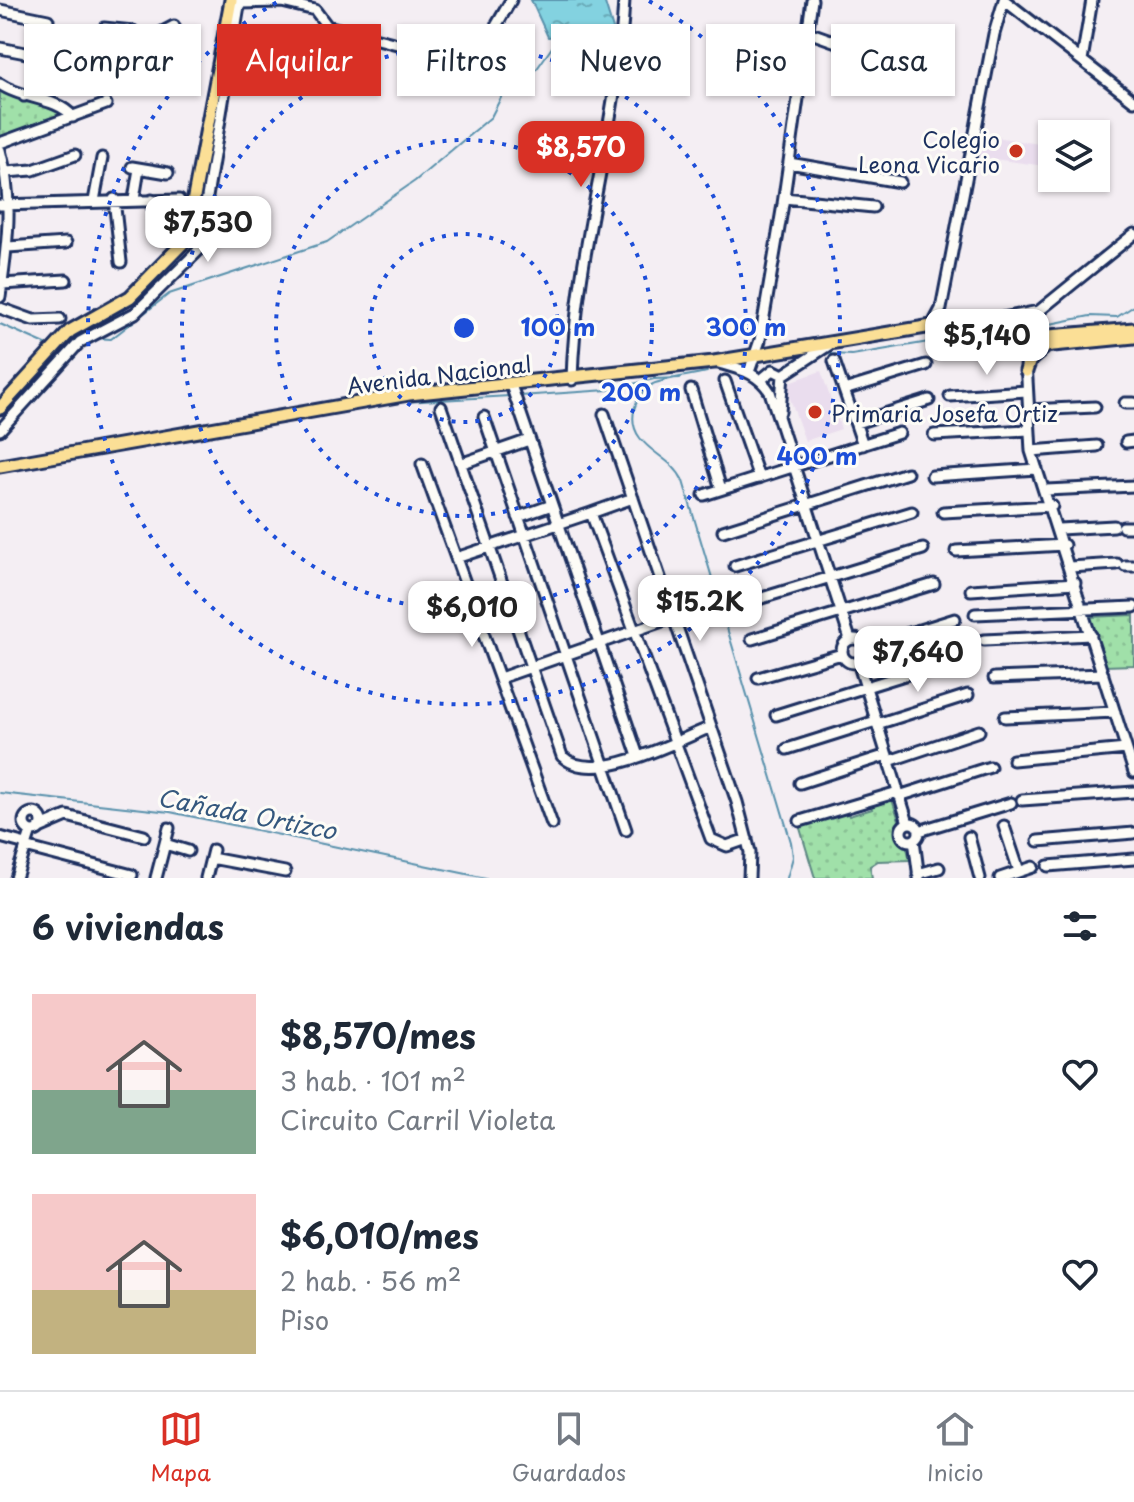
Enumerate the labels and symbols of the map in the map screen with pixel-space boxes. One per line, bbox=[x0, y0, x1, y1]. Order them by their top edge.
pin: $8,570 bbox=[516, 121, 646, 189]
place label: Colegio Leona Vicario bbox=[858, 122, 1000, 180]
marker: Colegio Leona Vicario bbox=[1007, 142, 1025, 160]
pin: $7,530 bbox=[143, 196, 273, 264]
text: 100 m bbox=[521, 308, 595, 344]
text: 300 m bbox=[705, 308, 787, 344]
pin: $5,140 bbox=[922, 309, 1052, 377]
centre of rings bbox=[450, 314, 478, 342]
street label: Avenida Nacional bbox=[345, 346, 533, 402]
text: 200 m bbox=[601, 373, 681, 409]
place label: Primaria Josefa Ortiz bbox=[831, 396, 1058, 429]
marker: Primaria Josefa Ortiz bbox=[806, 403, 824, 421]
text: 400 m bbox=[776, 437, 858, 473]
pin: $15.2K bbox=[635, 575, 765, 643]
pin: $6,010 bbox=[407, 581, 537, 649]
pin: $7,640 bbox=[853, 626, 983, 694]
water label: Cañada Ortizco bbox=[155, 778, 341, 848]

